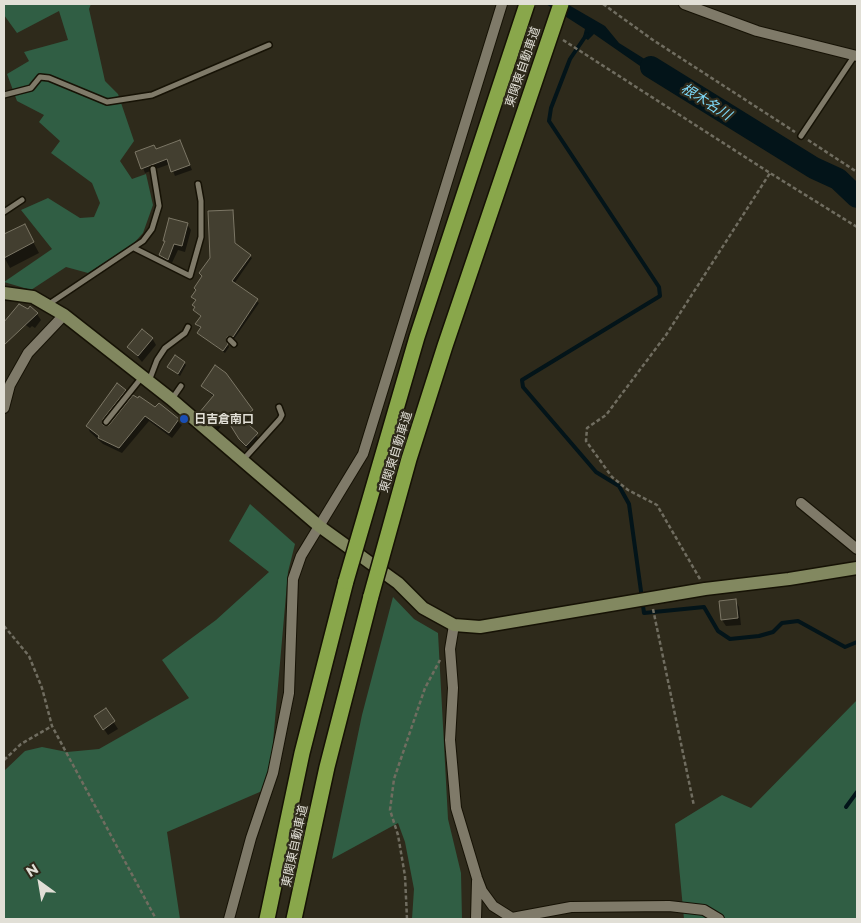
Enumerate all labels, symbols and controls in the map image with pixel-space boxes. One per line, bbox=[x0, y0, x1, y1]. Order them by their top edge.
street label: 東関東自動車道 bbox=[503, 25, 543, 109]
water label: 根木名川 bbox=[678, 80, 734, 124]
street label: 東関東自動車道 bbox=[377, 410, 415, 494]
place label: 日吉倉南口 bbox=[194, 412, 254, 426]
marker: 日吉倉南口 bbox=[178, 413, 190, 425]
street label: 東関東自動車道 bbox=[279, 803, 311, 889]
north arrow bbox=[15, 858, 65, 908]
text: N bbox=[22, 860, 42, 881]

